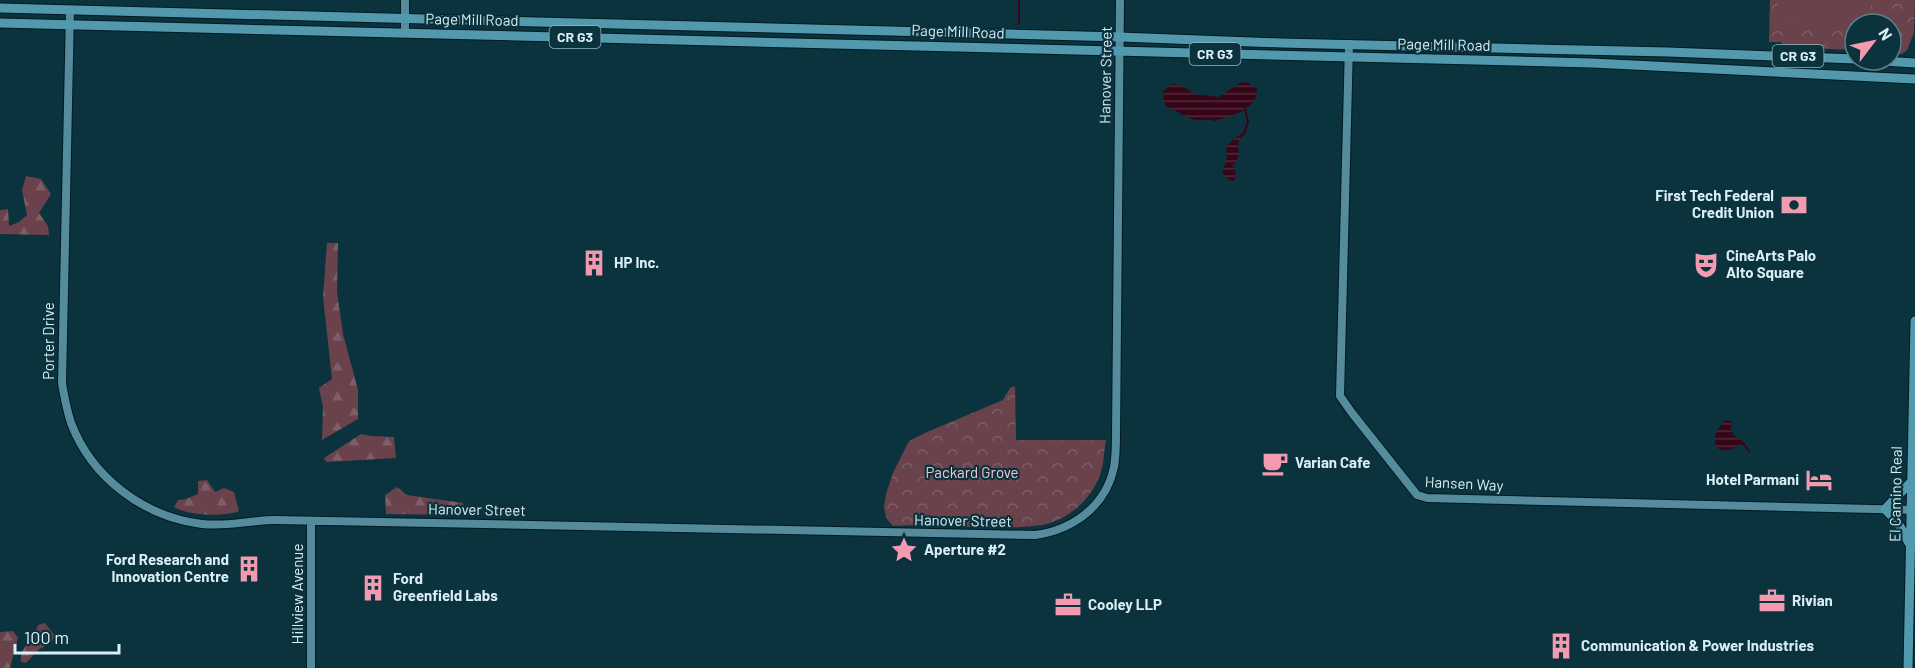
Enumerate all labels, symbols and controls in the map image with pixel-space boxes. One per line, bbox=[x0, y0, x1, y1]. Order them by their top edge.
street label: Page Mill Road bbox=[425, 9, 519, 29]
north arrow bbox=[1843, 12, 1903, 72]
street label: Page Mill Road bbox=[911, 20, 1005, 42]
text: N bbox=[1875, 24, 1897, 43]
road number: CR G3 bbox=[550, 26, 600, 48]
street label: Hanover Street bbox=[1095, 26, 1115, 124]
street label: Page Mill Road bbox=[1397, 34, 1491, 54]
road number: CR G3 bbox=[1190, 43, 1240, 65]
road number: CR G3 bbox=[1772, 45, 1824, 67]
place label: First Tech Federal Credit Union bbox=[1655, 186, 1774, 221]
bank icon: First Tech Federal Credit Union bbox=[1779, 190, 1809, 220]
place label: CineArts Palo Alto Square bbox=[1726, 246, 1816, 281]
building icon: HP Inc. bbox=[579, 248, 609, 278]
theatre icon: CineArts Palo Alto Square bbox=[1691, 250, 1721, 280]
place label: HP Inc. bbox=[614, 253, 659, 271]
street label: Porter Drive bbox=[39, 302, 57, 380]
street label: El Camino Real bbox=[1885, 446, 1905, 542]
cafe icon: Varian Cafe bbox=[1260, 448, 1290, 478]
place label: Varian Cafe bbox=[1295, 453, 1370, 471]
park label: Packard Grove bbox=[925, 463, 1019, 481]
hotel icon: Hotel Parmani bbox=[1804, 465, 1834, 495]
place label: Hotel Parmani bbox=[1706, 470, 1799, 488]
street label: Hansen Way bbox=[1424, 472, 1504, 494]
street label: Hanover Street bbox=[428, 499, 526, 519]
street label: Hanover Street bbox=[914, 510, 1012, 530]
place icon: Aperture #2 bbox=[889, 535, 919, 565]
place label: Aperture #2 bbox=[924, 540, 1006, 558]
street label: Hillview Avenue bbox=[288, 544, 306, 644]
place label: Ford Research and Innovation Centre bbox=[106, 550, 229, 585]
building icon: Ford Research and Innovation Centre bbox=[234, 554, 264, 584]
place label: Ford Greenfield Labs bbox=[393, 569, 498, 604]
building icon: Ford Greenfield Labs bbox=[358, 573, 388, 603]
office icon: Rivian bbox=[1757, 586, 1787, 616]
office icon: Cooley LLP bbox=[1053, 590, 1083, 620]
place label: Rivian bbox=[1792, 591, 1833, 609]
place label: Cooley LLP bbox=[1088, 595, 1162, 613]
scale bar bbox=[15, 617, 118, 655]
text: 100 m bbox=[24, 626, 69, 648]
building icon: Communication & Power Industries bbox=[1546, 631, 1576, 661]
place label: Communication & Power Industries bbox=[1581, 636, 1814, 654]

